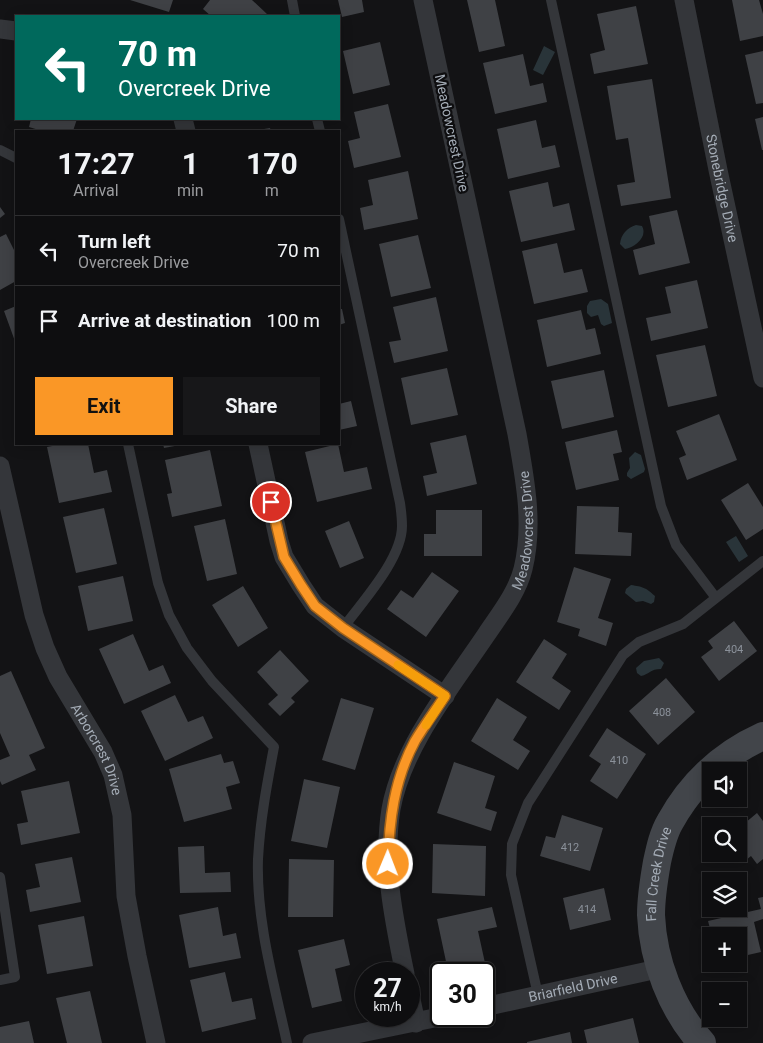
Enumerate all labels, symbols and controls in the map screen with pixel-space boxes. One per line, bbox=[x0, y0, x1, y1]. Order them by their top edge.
text: 70 m bbox=[118, 34, 197, 75]
icon: left bbox=[35, 35, 100, 100]
street label: Meadowcrest Drive bbox=[432, 73, 472, 193]
text: Overcreek Drive bbox=[118, 76, 271, 101]
street label: Stonebridge Drive bbox=[703, 133, 741, 244]
text: 17:27 bbox=[57, 146, 135, 181]
text: 1 bbox=[182, 146, 199, 181]
text: 170 bbox=[246, 146, 298, 181]
text: Arrival bbox=[73, 181, 119, 200]
text: min bbox=[177, 181, 204, 200]
text: m bbox=[265, 181, 279, 200]
text: Turn left bbox=[78, 230, 151, 253]
icon: left bbox=[35, 237, 63, 265]
text: 70 m bbox=[277, 239, 320, 262]
text: Overcreek Drive bbox=[78, 253, 189, 272]
icon: arrive bbox=[35, 307, 63, 335]
text: Arrive at destination bbox=[78, 309, 251, 332]
text: 100 m bbox=[267, 309, 320, 332]
button: Exit bbox=[35, 377, 173, 435]
button: Share bbox=[183, 377, 320, 435]
street label: Meadowcrest Drive bbox=[508, 470, 536, 592]
pin bbox=[250, 481, 292, 523]
icon: arrive bbox=[257, 488, 285, 516]
house number: 404 bbox=[725, 643, 743, 656]
street label: Arborcrest Drive bbox=[68, 701, 125, 797]
house number: 408 bbox=[653, 706, 671, 719]
house number: 410 bbox=[610, 754, 628, 767]
map controls bbox=[702, 762, 747, 1027]
button: sound bbox=[702, 762, 747, 807]
button: search bbox=[702, 817, 747, 862]
street label: Fall Creek Drive bbox=[643, 824, 675, 922]
position arrow bbox=[361, 837, 413, 889]
house number: 412 bbox=[561, 841, 579, 854]
button: layers bbox=[702, 872, 747, 917]
house number: 414 bbox=[578, 903, 596, 916]
button: + bbox=[702, 927, 747, 972]
speed limit sign: 30 bbox=[430, 962, 495, 1027]
street label: Briarfield Drive bbox=[527, 970, 619, 1005]
text: 27 bbox=[373, 974, 402, 1003]
button: − bbox=[702, 982, 747, 1027]
text: km/h bbox=[373, 1000, 402, 1014]

